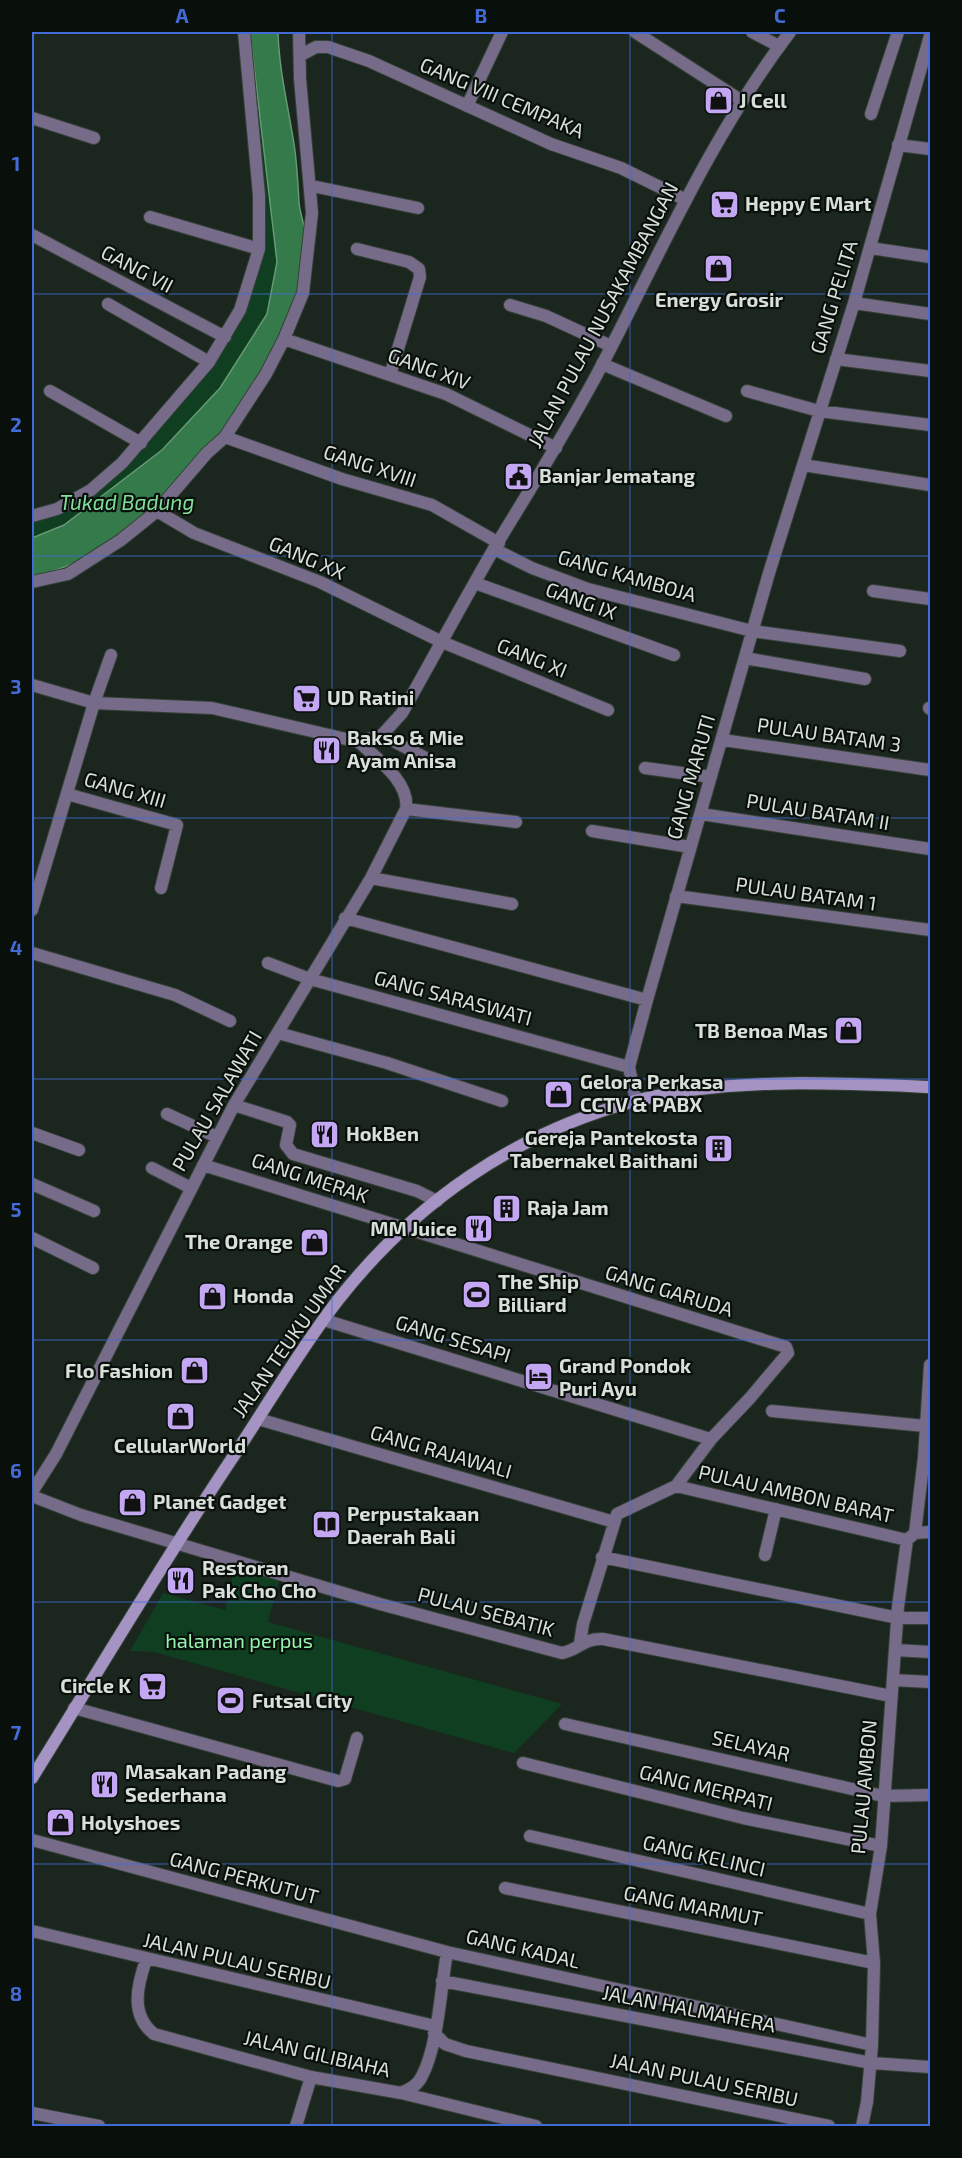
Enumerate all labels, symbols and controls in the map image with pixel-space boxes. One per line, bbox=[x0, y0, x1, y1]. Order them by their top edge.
text: A bbox=[175, 3, 189, 27]
text: B bbox=[475, 3, 487, 27]
text: C bbox=[774, 3, 786, 27]
street label: GANG VIII CEMPAKA bbox=[417, 52, 589, 143]
shop icon: J Cell bbox=[702, 85, 734, 117]
place label: J Cell bbox=[739, 88, 787, 112]
text: 1 bbox=[12, 151, 20, 175]
street label: JALAN PULAU NUSAKAMBANGAN bbox=[522, 178, 682, 451]
supermarket icon: Heppy E Mart bbox=[708, 188, 740, 220]
place label: Heppy E Mart bbox=[745, 191, 871, 216]
street label: GANG PELITA bbox=[804, 236, 862, 356]
street label: GANG VII bbox=[97, 239, 178, 297]
shop icon: Energy Grosir bbox=[703, 253, 735, 285]
place label: Energy Grosir bbox=[655, 287, 783, 312]
street label: GANG XIV bbox=[385, 342, 474, 394]
text: 2 bbox=[10, 412, 22, 436]
street label: GANG XVIII bbox=[321, 439, 420, 491]
public building icon: Banjar Jematang bbox=[502, 460, 534, 492]
place label: Banjar Jematang bbox=[539, 463, 696, 487]
water label: Tukad Badung bbox=[59, 489, 195, 514]
street label: GANG XX bbox=[266, 530, 349, 584]
street label: GANG KAMBOJA bbox=[555, 544, 700, 606]
street label: GANG IX bbox=[543, 576, 620, 624]
street label: GANG XI bbox=[494, 632, 571, 682]
text: 3 bbox=[10, 674, 22, 698]
supermarket icon: UD Ratini bbox=[290, 682, 322, 714]
place label: UD Ratini bbox=[327, 685, 414, 709]
street label: GANG MARUTI bbox=[661, 712, 719, 842]
street label: PULAU BATAM 3 bbox=[756, 712, 903, 756]
place label: Bakso & Mie Ayam Anisa bbox=[347, 725, 464, 773]
restaurant icon: Bakso & Mie Ayam Anisa bbox=[310, 734, 342, 766]
street label: GANG XIII bbox=[82, 766, 169, 812]
street label: PULAU BATAM II bbox=[745, 788, 891, 834]
street label: PULAU BATAM 1 bbox=[734, 871, 878, 915]
text: 4 bbox=[10, 935, 23, 959]
street label: GANG SARASWATI bbox=[372, 964, 535, 1030]
shop icon: TB Benoa Mas bbox=[833, 1015, 865, 1047]
place label: TB Benoa Mas bbox=[695, 1018, 828, 1042]
street label: PULAU SALAWATI bbox=[166, 1026, 266, 1175]
place label: Gelora Perkasa CCTV & PABX bbox=[580, 1069, 724, 1116]
shop icon: Gelora Perkasa CCTV & PABX bbox=[543, 1078, 575, 1110]
restaurant icon: HokBen bbox=[309, 1118, 341, 1150]
place label: HokBen bbox=[346, 1121, 419, 1145]
place label: Gereja Pantekosta Tabernakel Baithani bbox=[510, 1125, 698, 1172]
building icon: Gereja Pantekosta Tabernakel Baithani bbox=[703, 1133, 735, 1165]
street label: GANG MERAK bbox=[249, 1147, 372, 1207]
building icon: Raja Jam bbox=[490, 1192, 522, 1224]
place label: Raja Jam bbox=[527, 1195, 609, 1219]
text: 5 bbox=[10, 1197, 22, 1221]
restaurant icon: MM Juice bbox=[462, 1213, 494, 1245]
place label: MM Juice bbox=[370, 1216, 457, 1240]
shop icon: The Orange bbox=[298, 1226, 330, 1258]
place label: The Orange bbox=[185, 1229, 293, 1253]
street label: JALAN TEUKU UMAR bbox=[226, 1259, 350, 1422]
street label: GANG GARUDA bbox=[602, 1259, 737, 1321]
place label: The Ship Billiard bbox=[498, 1269, 579, 1316]
sports icon: The Ship Billiard bbox=[461, 1278, 493, 1310]
shop icon: Honda bbox=[196, 1280, 228, 1312]
place label: Honda bbox=[233, 1283, 294, 1307]
street label: GANG SESAPI bbox=[393, 1309, 514, 1367]
place label: Grand Pondok Puri Ayu bbox=[559, 1353, 692, 1401]
shop icon: Flo Fashion bbox=[178, 1355, 210, 1387]
place label: Flo Fashion bbox=[65, 1358, 173, 1382]
hotel icon: Grand Pondok Puri Ayu bbox=[522, 1361, 554, 1393]
shop icon: CellularWorld bbox=[164, 1400, 196, 1432]
street label: GANG RAJAWALI bbox=[368, 1419, 515, 1483]
place label: CellularWorld bbox=[114, 1433, 246, 1457]
text: 6 bbox=[10, 1458, 22, 1482]
street label: PULAU AMBON BARAT bbox=[696, 1459, 896, 1527]
shop icon: Planet Gadget bbox=[116, 1486, 148, 1518]
place label: Planet Gadget bbox=[153, 1489, 286, 1513]
place label: Perpustakaan Daerah Bali bbox=[347, 1501, 479, 1548]
library icon: Perpustakaan Daerah Bali bbox=[310, 1509, 342, 1541]
place label: Restoran Pak Cho Cho bbox=[202, 1555, 317, 1602]
restaurant icon: Restoran Pak Cho Cho bbox=[165, 1564, 197, 1596]
street label: PULAU SEBATIK bbox=[415, 1581, 557, 1641]
park label: halaman perpus bbox=[165, 1628, 313, 1652]
supermarket icon: Circle K bbox=[136, 1670, 168, 1702]
place label: Circle K bbox=[60, 1673, 131, 1697]
sports icon: Futsal City bbox=[215, 1685, 247, 1717]
place label: Futsal City bbox=[252, 1688, 353, 1713]
street label: PULAU AMBON bbox=[845, 1719, 881, 1855]
text: 7 bbox=[11, 1720, 22, 1744]
street label: SELAYAR bbox=[710, 1724, 792, 1766]
place label: Masakan Padang Sederhana bbox=[125, 1759, 287, 1806]
street label: GANG MERPATI bbox=[637, 1759, 775, 1815]
restaurant icon: Masakan Padang Sederhana bbox=[88, 1768, 120, 1800]
shop icon: Holyshoes bbox=[44, 1807, 76, 1839]
place label: Holyshoes bbox=[81, 1810, 180, 1835]
street label: GANG KELINCI bbox=[640, 1829, 768, 1881]
street label: GANG PERKUTUT bbox=[167, 1846, 322, 1909]
street label: GANG MARMUT bbox=[622, 1880, 765, 1930]
street label: GANG KADAL bbox=[464, 1923, 583, 1973]
street label: JALAN PULAU SERIBU bbox=[141, 1927, 333, 1993]
street label: JALAN HALMAHERA bbox=[601, 1979, 778, 2037]
text: 8 bbox=[10, 1981, 22, 2005]
street label: JALAN GILIBIAHA bbox=[242, 2024, 393, 2082]
street label: JALAN PULAU SERIBU bbox=[608, 2047, 801, 2111]

